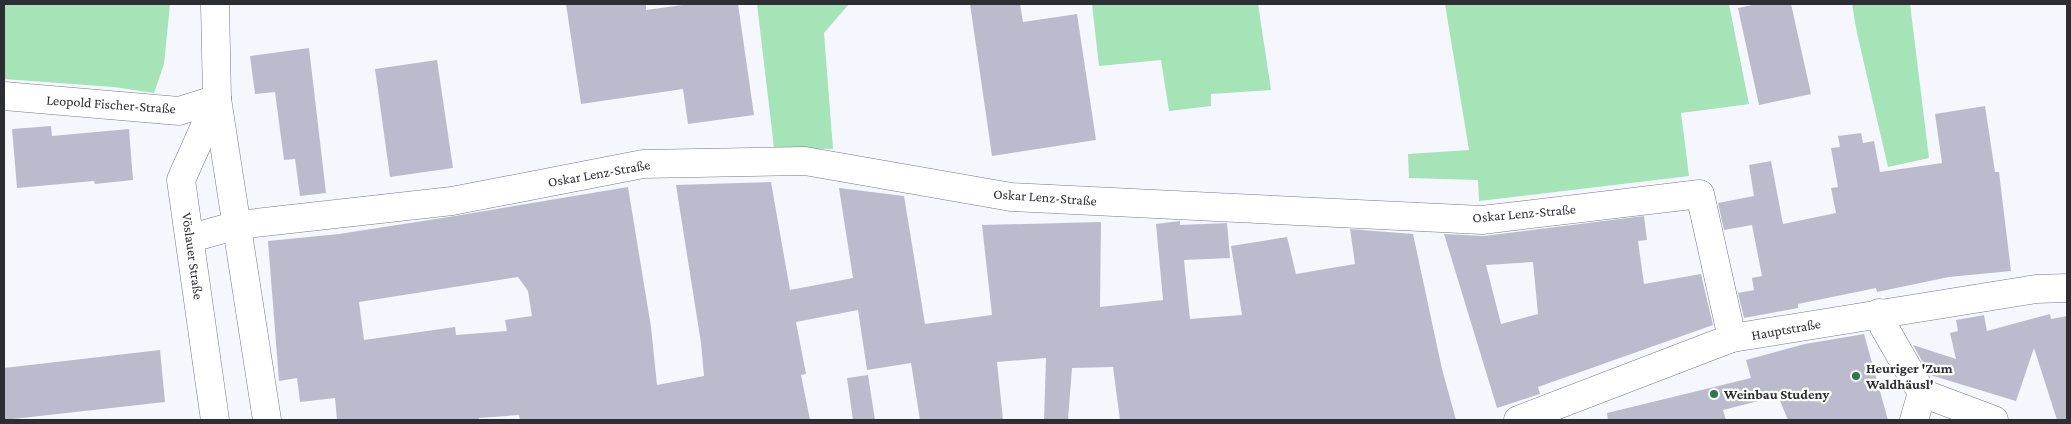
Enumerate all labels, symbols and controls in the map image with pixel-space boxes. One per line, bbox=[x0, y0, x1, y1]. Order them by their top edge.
street label: Leopold Fischer-Straße bbox=[46, 91, 176, 117]
street label: Oskar Lenz-Straße bbox=[547, 156, 651, 190]
street label: Oskar Lenz-Straße bbox=[993, 185, 1097, 209]
street label: Oskar Lenz-Straße bbox=[1472, 201, 1576, 225]
street label: Vöslauer Straße bbox=[179, 212, 207, 300]
street label: Hauptstraße bbox=[1750, 315, 1822, 343]
place label: Heuriger 'Zum Waldhäusl' bbox=[1865, 360, 1953, 392]
marker: Heuriger 'Zum Waldhäusl' bbox=[1850, 370, 1862, 382]
place label: Weinbau Studeny bbox=[1723, 386, 1829, 402]
marker: Weinbau Studeny bbox=[1708, 388, 1720, 400]

